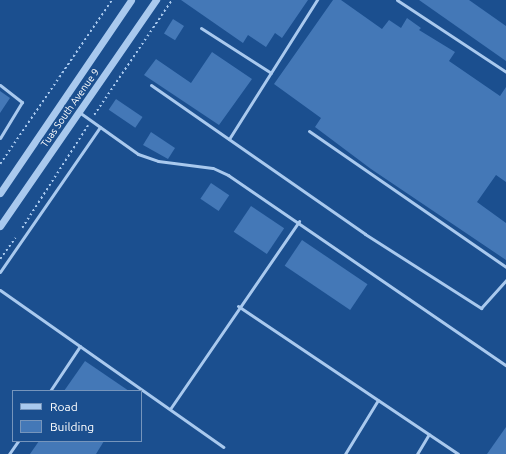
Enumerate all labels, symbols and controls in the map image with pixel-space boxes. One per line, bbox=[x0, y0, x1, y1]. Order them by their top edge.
street label: Tuas South Avenue 9 bbox=[38, 66, 102, 150]
legend bbox=[12, 390, 142, 442]
text: Road bbox=[50, 400, 78, 413]
text: Building bbox=[50, 420, 94, 433]

